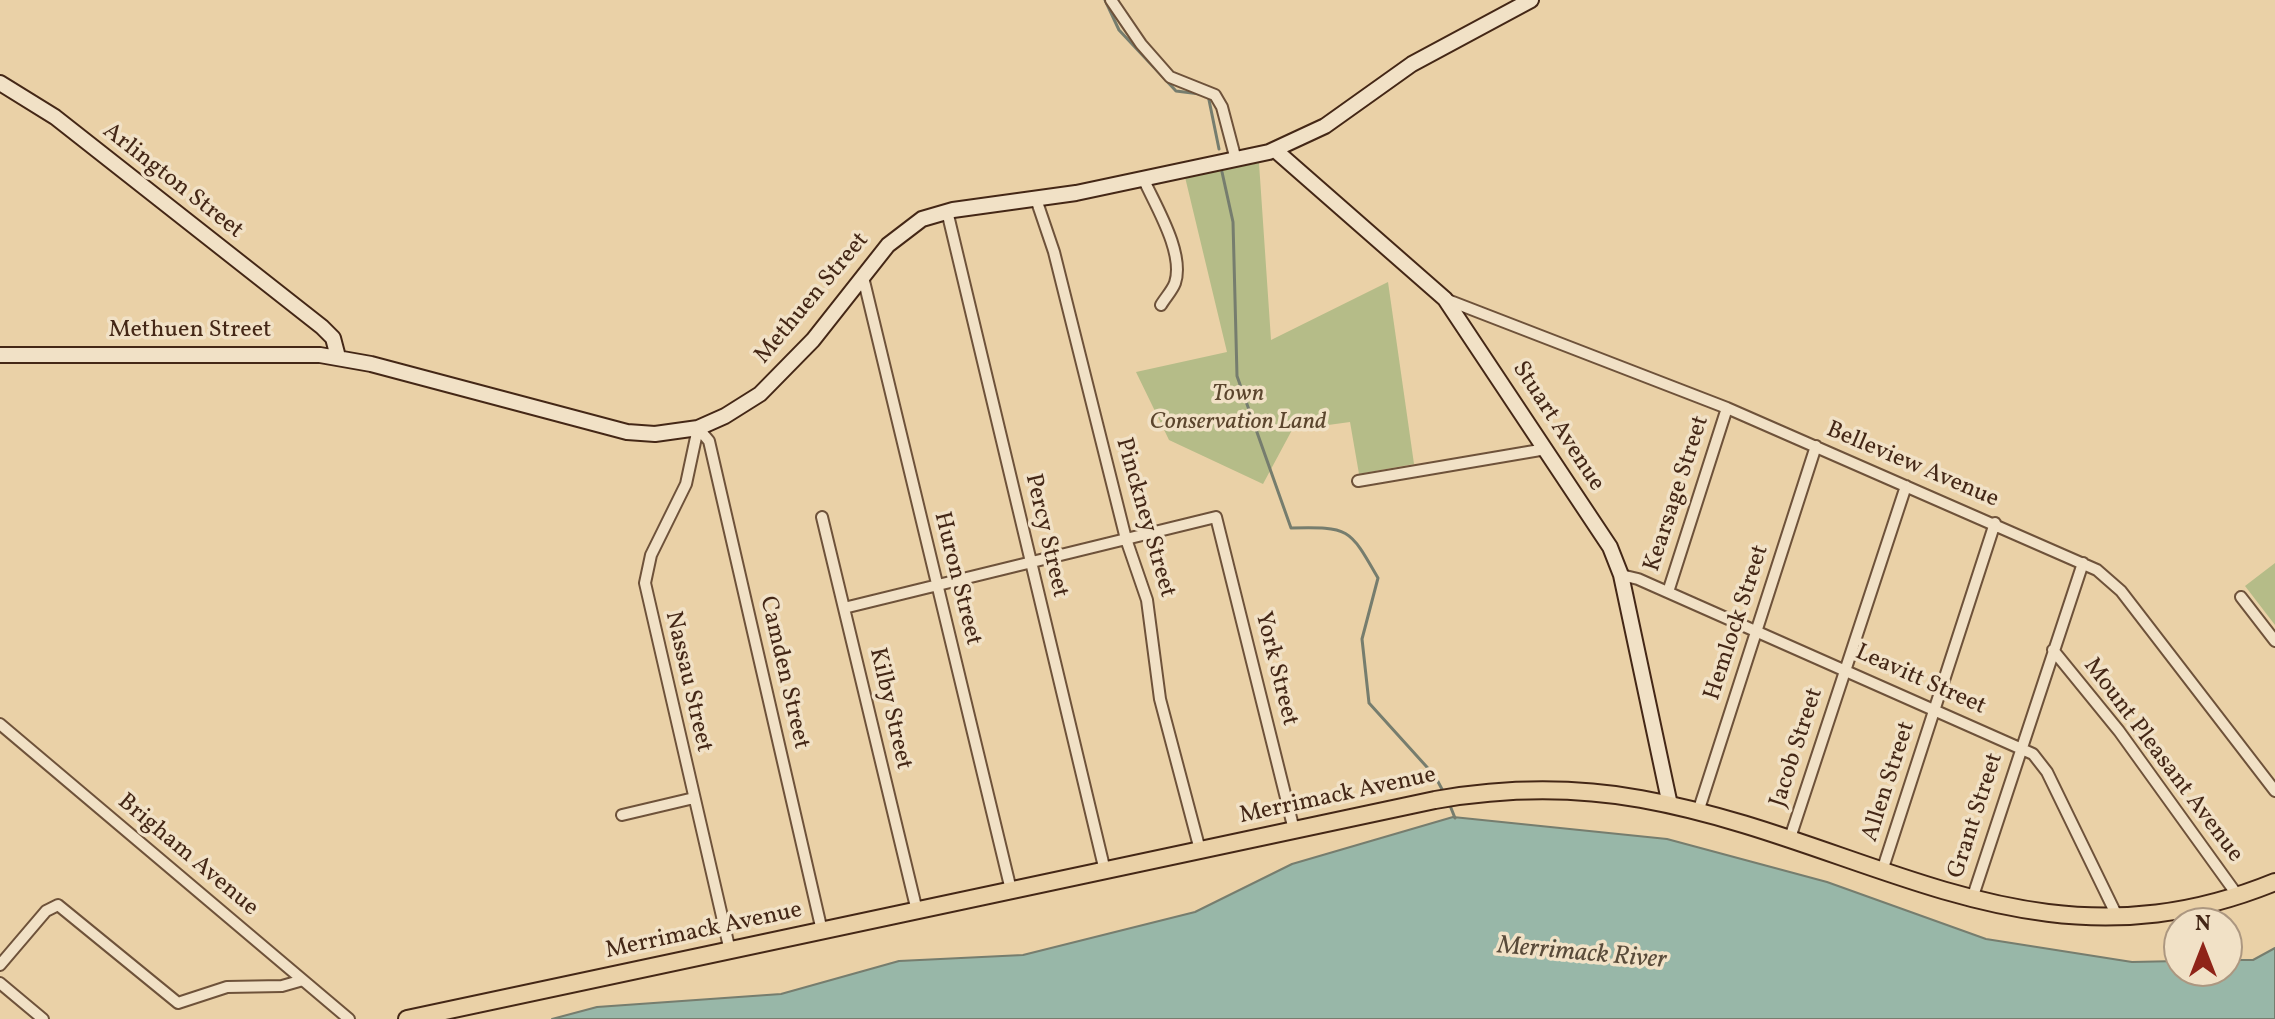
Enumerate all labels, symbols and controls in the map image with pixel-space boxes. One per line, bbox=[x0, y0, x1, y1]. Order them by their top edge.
street label: Arlington Street bbox=[96, 118, 248, 246]
street label: Methuen Street bbox=[750, 227, 876, 371]
street label: Methuen Street bbox=[109, 318, 271, 346]
street label: Stuart Avenue bbox=[1504, 357, 1610, 497]
park label: Town Conservation Land bbox=[1150, 382, 1326, 438]
street label: Kearsage Street bbox=[1639, 412, 1717, 576]
street label: Belleview Avenue bbox=[1821, 417, 2003, 515]
street label: Pinckney Street bbox=[1107, 435, 1181, 601]
street label: Percy Street bbox=[1017, 471, 1073, 601]
street label: Huron Street bbox=[926, 509, 986, 649]
street label: Hemlock Street bbox=[1699, 542, 1777, 704]
street label: Camden Street bbox=[751, 594, 815, 752]
street label: Nassau Street bbox=[657, 609, 717, 755]
street label: York Street bbox=[1247, 609, 1303, 729]
street label: Leavitt Street bbox=[1850, 639, 1990, 723]
street label: Kilby Street bbox=[861, 645, 917, 773]
street label: Mount Pleasant Avenue bbox=[2076, 653, 2248, 869]
street label: Jacob Street bbox=[1765, 685, 1831, 811]
street label: Allen Street bbox=[1857, 718, 1923, 846]
street label: Grant Street bbox=[1943, 750, 2011, 882]
street label: Merrimack Avenue bbox=[1237, 762, 1439, 832]
street label: Brigham Avenue bbox=[111, 789, 263, 923]
street label: Merrimack Avenue bbox=[603, 897, 805, 967]
north arrow bbox=[2163, 907, 2243, 987]
text: N bbox=[2195, 909, 2211, 940]
water label: Merrimack River bbox=[1496, 932, 1668, 978]

